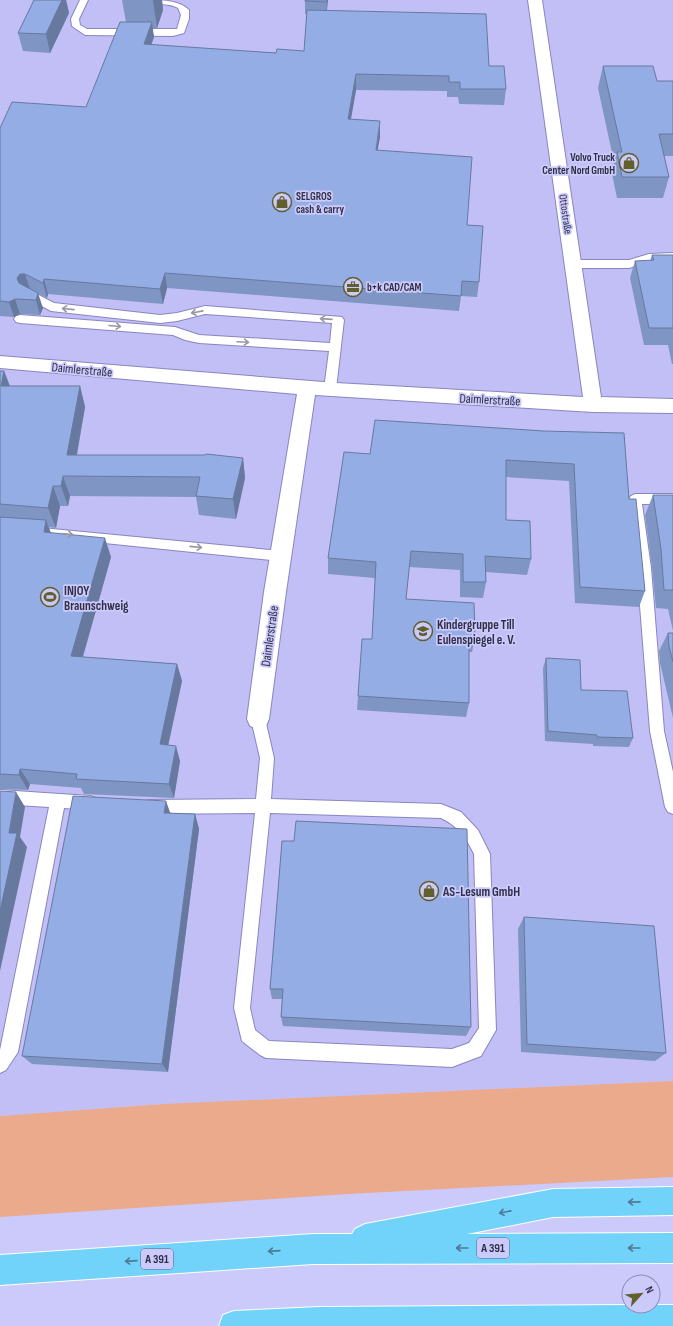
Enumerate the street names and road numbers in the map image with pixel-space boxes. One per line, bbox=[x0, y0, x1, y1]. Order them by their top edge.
street label: Ottostraße bbox=[556, 193, 575, 235]
street label: Daimlerstraße bbox=[51, 359, 113, 381]
street label: Daimlerstraße bbox=[459, 390, 521, 410]
street label: Daimlerstraße bbox=[258, 605, 282, 668]
road number: A 391 bbox=[477, 1238, 509, 1258]
road number: A 391 bbox=[141, 1249, 173, 1269]

